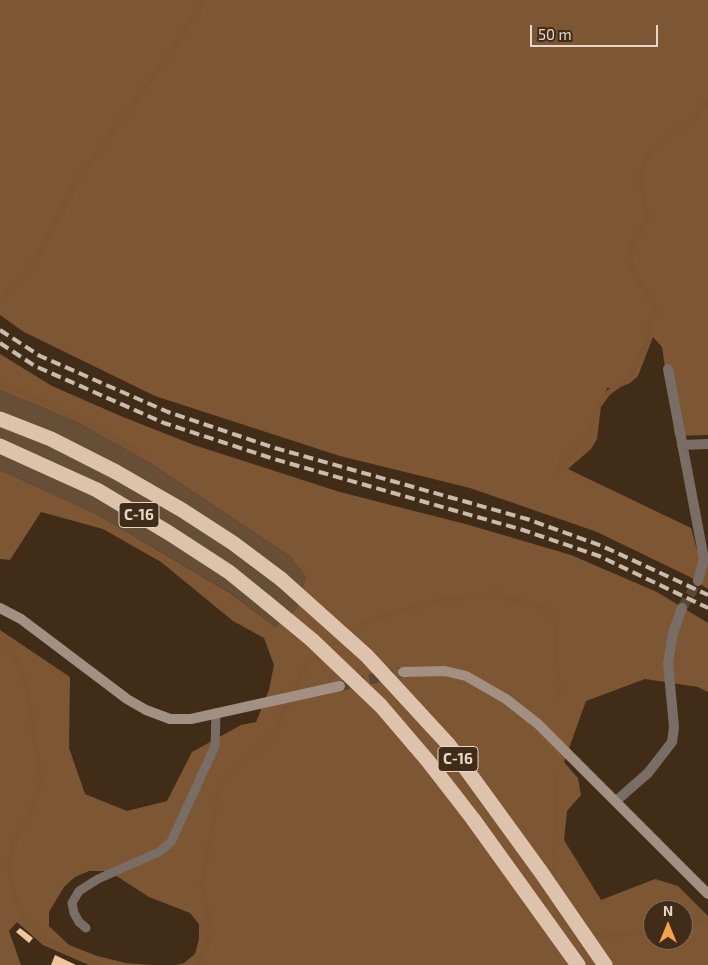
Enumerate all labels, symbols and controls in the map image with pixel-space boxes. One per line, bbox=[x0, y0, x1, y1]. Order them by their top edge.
scale bar bbox=[533, 15, 660, 47]
text: 50 m bbox=[538, 25, 572, 43]
road number: C-16 bbox=[119, 502, 159, 528]
road number: C-16 bbox=[438, 746, 478, 772]
north arrow bbox=[643, 900, 693, 950]
text: N bbox=[663, 902, 673, 919]

